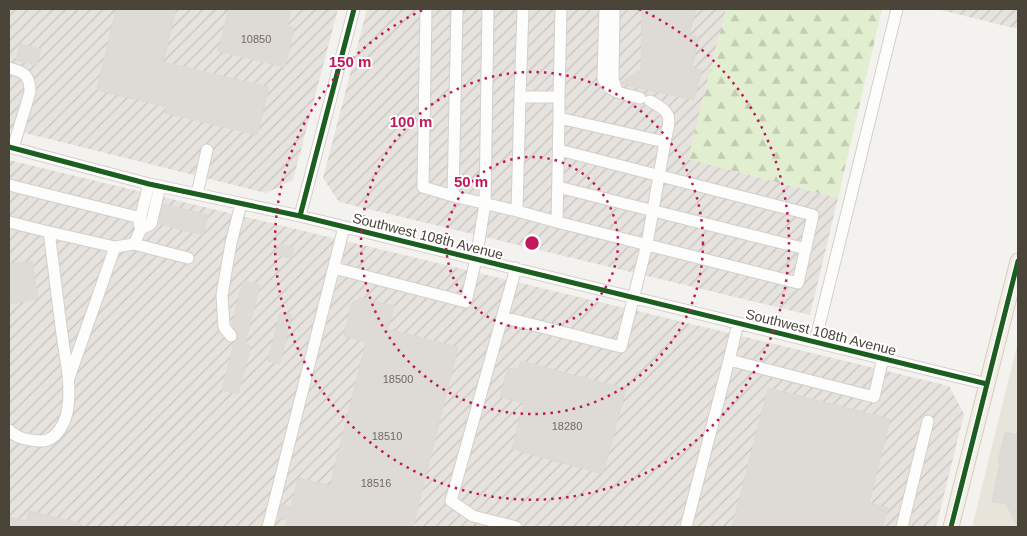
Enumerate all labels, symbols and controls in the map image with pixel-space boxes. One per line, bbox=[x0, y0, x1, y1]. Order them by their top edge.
house number: 10850 bbox=[241, 33, 271, 45]
text: 150 m bbox=[329, 53, 371, 70]
text: 100 m bbox=[390, 113, 432, 130]
text: 50 m bbox=[454, 173, 488, 190]
street label: Southwest 108th Avenue bbox=[351, 210, 505, 263]
centre of rings bbox=[523, 234, 541, 252]
street label: Southwest 108th Avenue bbox=[744, 306, 898, 359]
house number: 18500 bbox=[383, 373, 413, 385]
house number: 18280 bbox=[552, 420, 582, 432]
house number: 18510 bbox=[372, 430, 402, 442]
house number: 18516 bbox=[361, 477, 391, 489]

